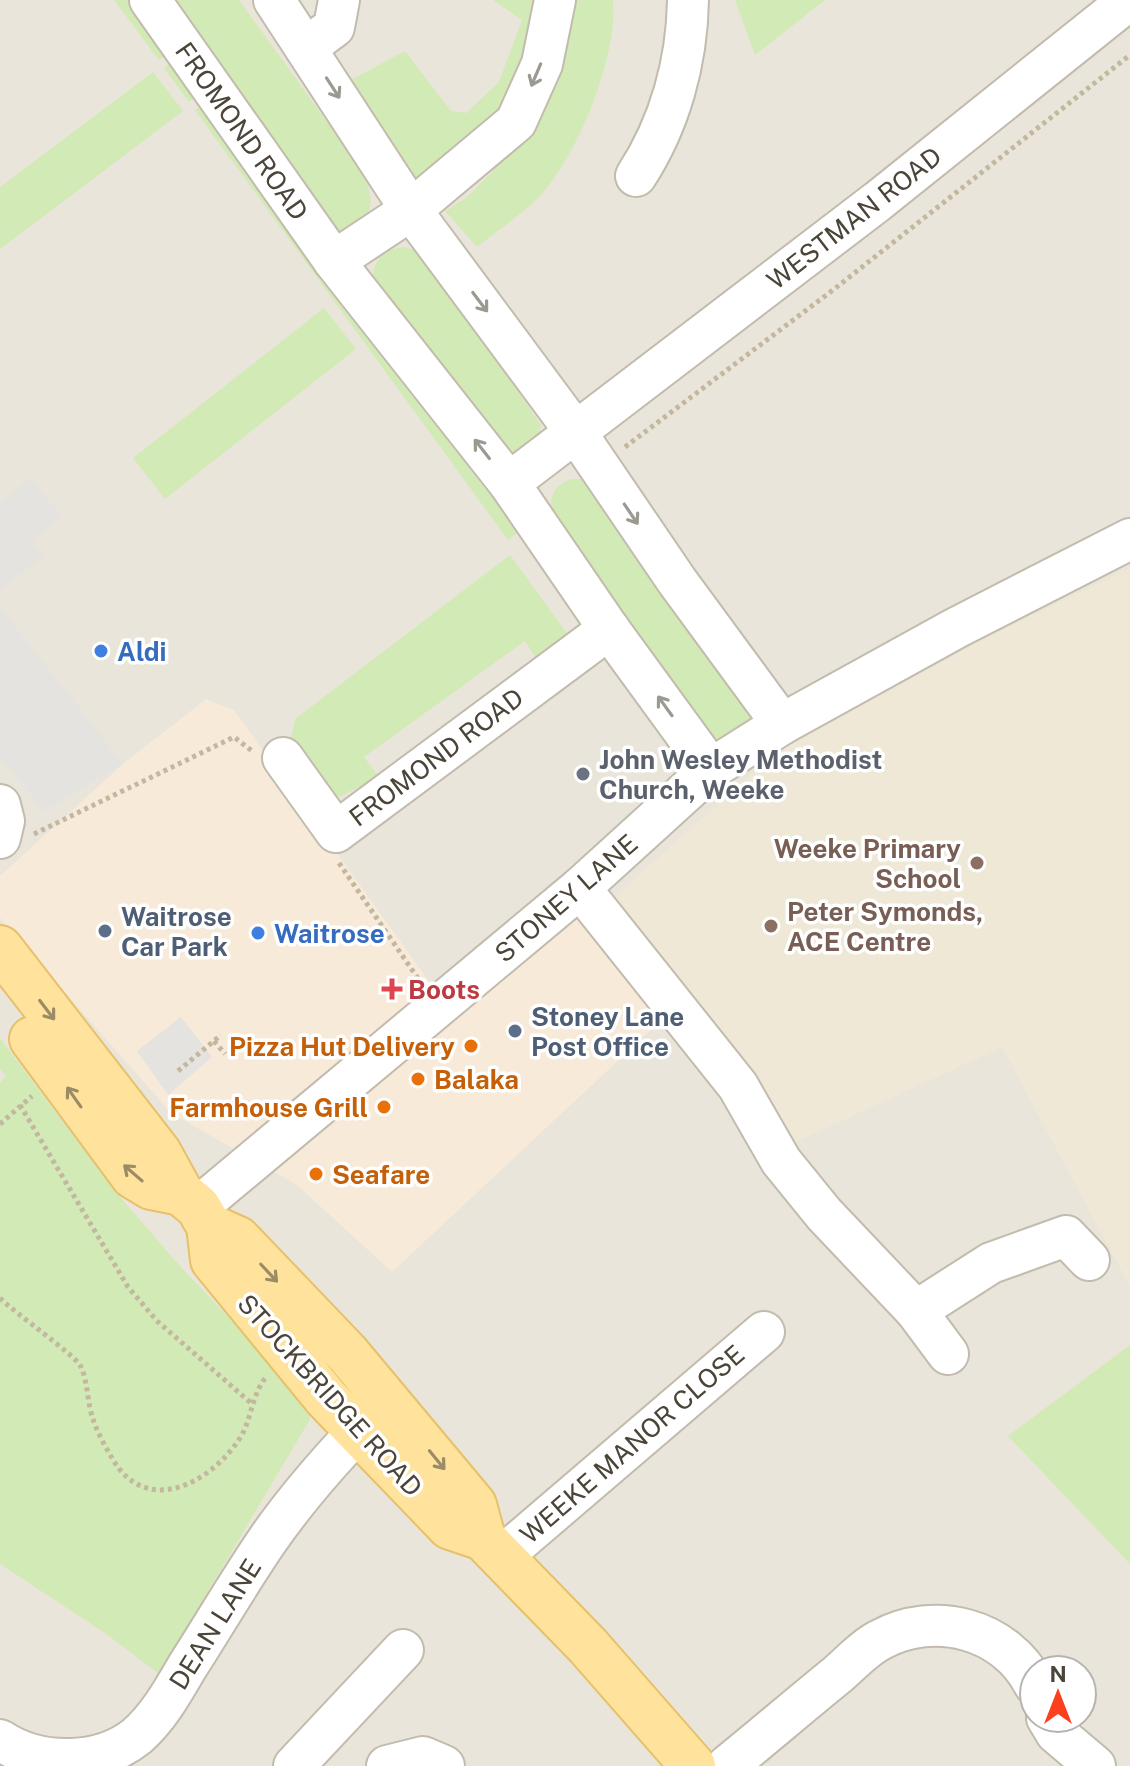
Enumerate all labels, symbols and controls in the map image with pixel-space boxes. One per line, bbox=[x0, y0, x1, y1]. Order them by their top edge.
street label: FROMOND ROAD bbox=[169, 36, 315, 226]
one-way arrow bbox=[528, 63, 543, 87]
one-way arrow bbox=[325, 76, 341, 99]
street label: WESTMAN ROAD bbox=[761, 140, 947, 296]
one-way arrow bbox=[471, 291, 488, 313]
one-way arrow bbox=[474, 439, 491, 460]
one-way arrow bbox=[623, 502, 639, 524]
place label: Aldi bbox=[117, 636, 167, 667]
marker: Aldi bbox=[92, 642, 110, 660]
street label: FROMOND ROAD bbox=[343, 681, 529, 833]
one-way arrow bbox=[657, 696, 674, 718]
place label: John Wesley Methodist Church, Weeke bbox=[599, 744, 882, 805]
marker: John Wesley Methodist Church, Weeke bbox=[574, 765, 592, 783]
street label: STONEY LANE bbox=[488, 828, 644, 968]
place label: Weeke Primary School bbox=[774, 833, 961, 894]
marker: Weeke Primary School bbox=[968, 854, 986, 872]
place label: Peter Symonds, ACE Centre bbox=[787, 896, 983, 957]
place label: Waitrose Car Park bbox=[121, 901, 232, 962]
marker: Peter Symonds, ACE Centre bbox=[762, 917, 780, 935]
place label: Waitrose bbox=[274, 918, 385, 949]
marker: Waitrose Car Park bbox=[96, 922, 114, 940]
marker: Waitrose bbox=[249, 924, 267, 942]
place label: Boots bbox=[408, 974, 480, 1005]
marker: Boots bbox=[383, 980, 401, 998]
one-way arrow bbox=[39, 999, 56, 1020]
place label: Stoney Lane Post Office bbox=[531, 1001, 684, 1062]
marker: Stoney Lane Post Office bbox=[506, 1022, 524, 1040]
place label: Pizza Hut Delivery bbox=[229, 1031, 455, 1062]
marker: Pizza Hut Delivery bbox=[462, 1037, 480, 1055]
place label: Balaka bbox=[434, 1064, 519, 1095]
marker: Balaka bbox=[409, 1070, 427, 1088]
one-way arrow bbox=[66, 1086, 82, 1108]
place label: Farmhouse Grill bbox=[169, 1092, 368, 1123]
marker: Farmhouse Grill bbox=[375, 1098, 393, 1116]
place label: Seafare bbox=[332, 1159, 430, 1190]
one-way arrow bbox=[123, 1164, 143, 1182]
marker: Seafare bbox=[307, 1165, 325, 1183]
one-way arrow bbox=[260, 1263, 279, 1283]
street label: STOCKBRIDGE ROAD bbox=[231, 1288, 429, 1502]
street label: WEEKE MANOR CLOSE bbox=[514, 1338, 750, 1550]
one-way arrow bbox=[429, 1449, 446, 1470]
street label: DEAN LANE bbox=[163, 1553, 267, 1695]
north arrow bbox=[1018, 1654, 1098, 1734]
text: N bbox=[1049, 1661, 1067, 1687]

